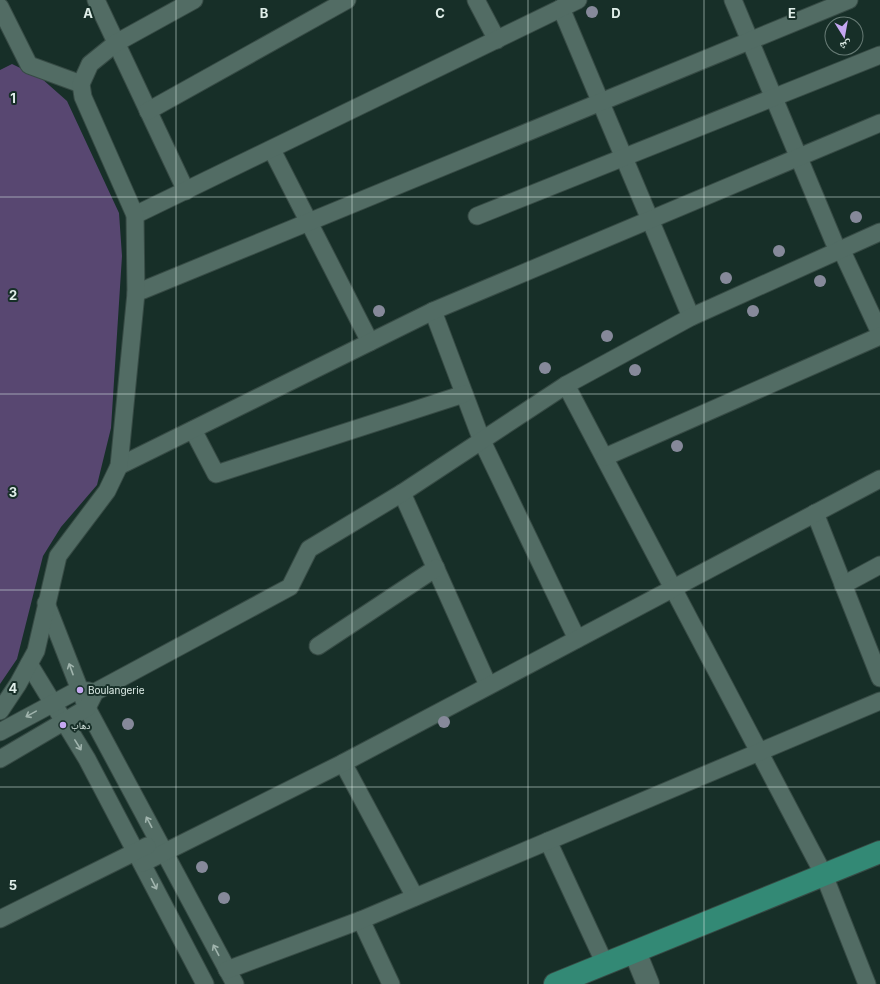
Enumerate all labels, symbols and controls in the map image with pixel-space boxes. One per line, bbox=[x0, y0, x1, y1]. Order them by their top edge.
text: A bbox=[83, 5, 93, 21]
text: B bbox=[260, 5, 269, 21]
text: C bbox=[435, 5, 445, 21]
text: D bbox=[611, 5, 621, 21]
text: E bbox=[788, 5, 796, 21]
north arrow bbox=[824, 16, 864, 56]
text: ش bbox=[838, 37, 853, 54]
text: 1 bbox=[10, 90, 16, 106]
text: 2 bbox=[9, 287, 17, 303]
text: 3 bbox=[9, 484, 17, 500]
one-way arrow bbox=[66, 664, 74, 676]
text: 4 bbox=[9, 680, 18, 696]
place label: Boulangerie bbox=[88, 684, 145, 696]
marker: Boulangerie bbox=[75, 685, 85, 695]
one-way arrow bbox=[26, 711, 38, 719]
place label: دهاب bbox=[71, 719, 90, 731]
marker: دهاب bbox=[58, 720, 68, 730]
one-way arrow bbox=[75, 739, 83, 751]
one-way arrow bbox=[144, 817, 152, 829]
text: 5 bbox=[9, 877, 17, 893]
one-way arrow bbox=[151, 877, 158, 889]
one-way arrow bbox=[212, 944, 220, 956]

